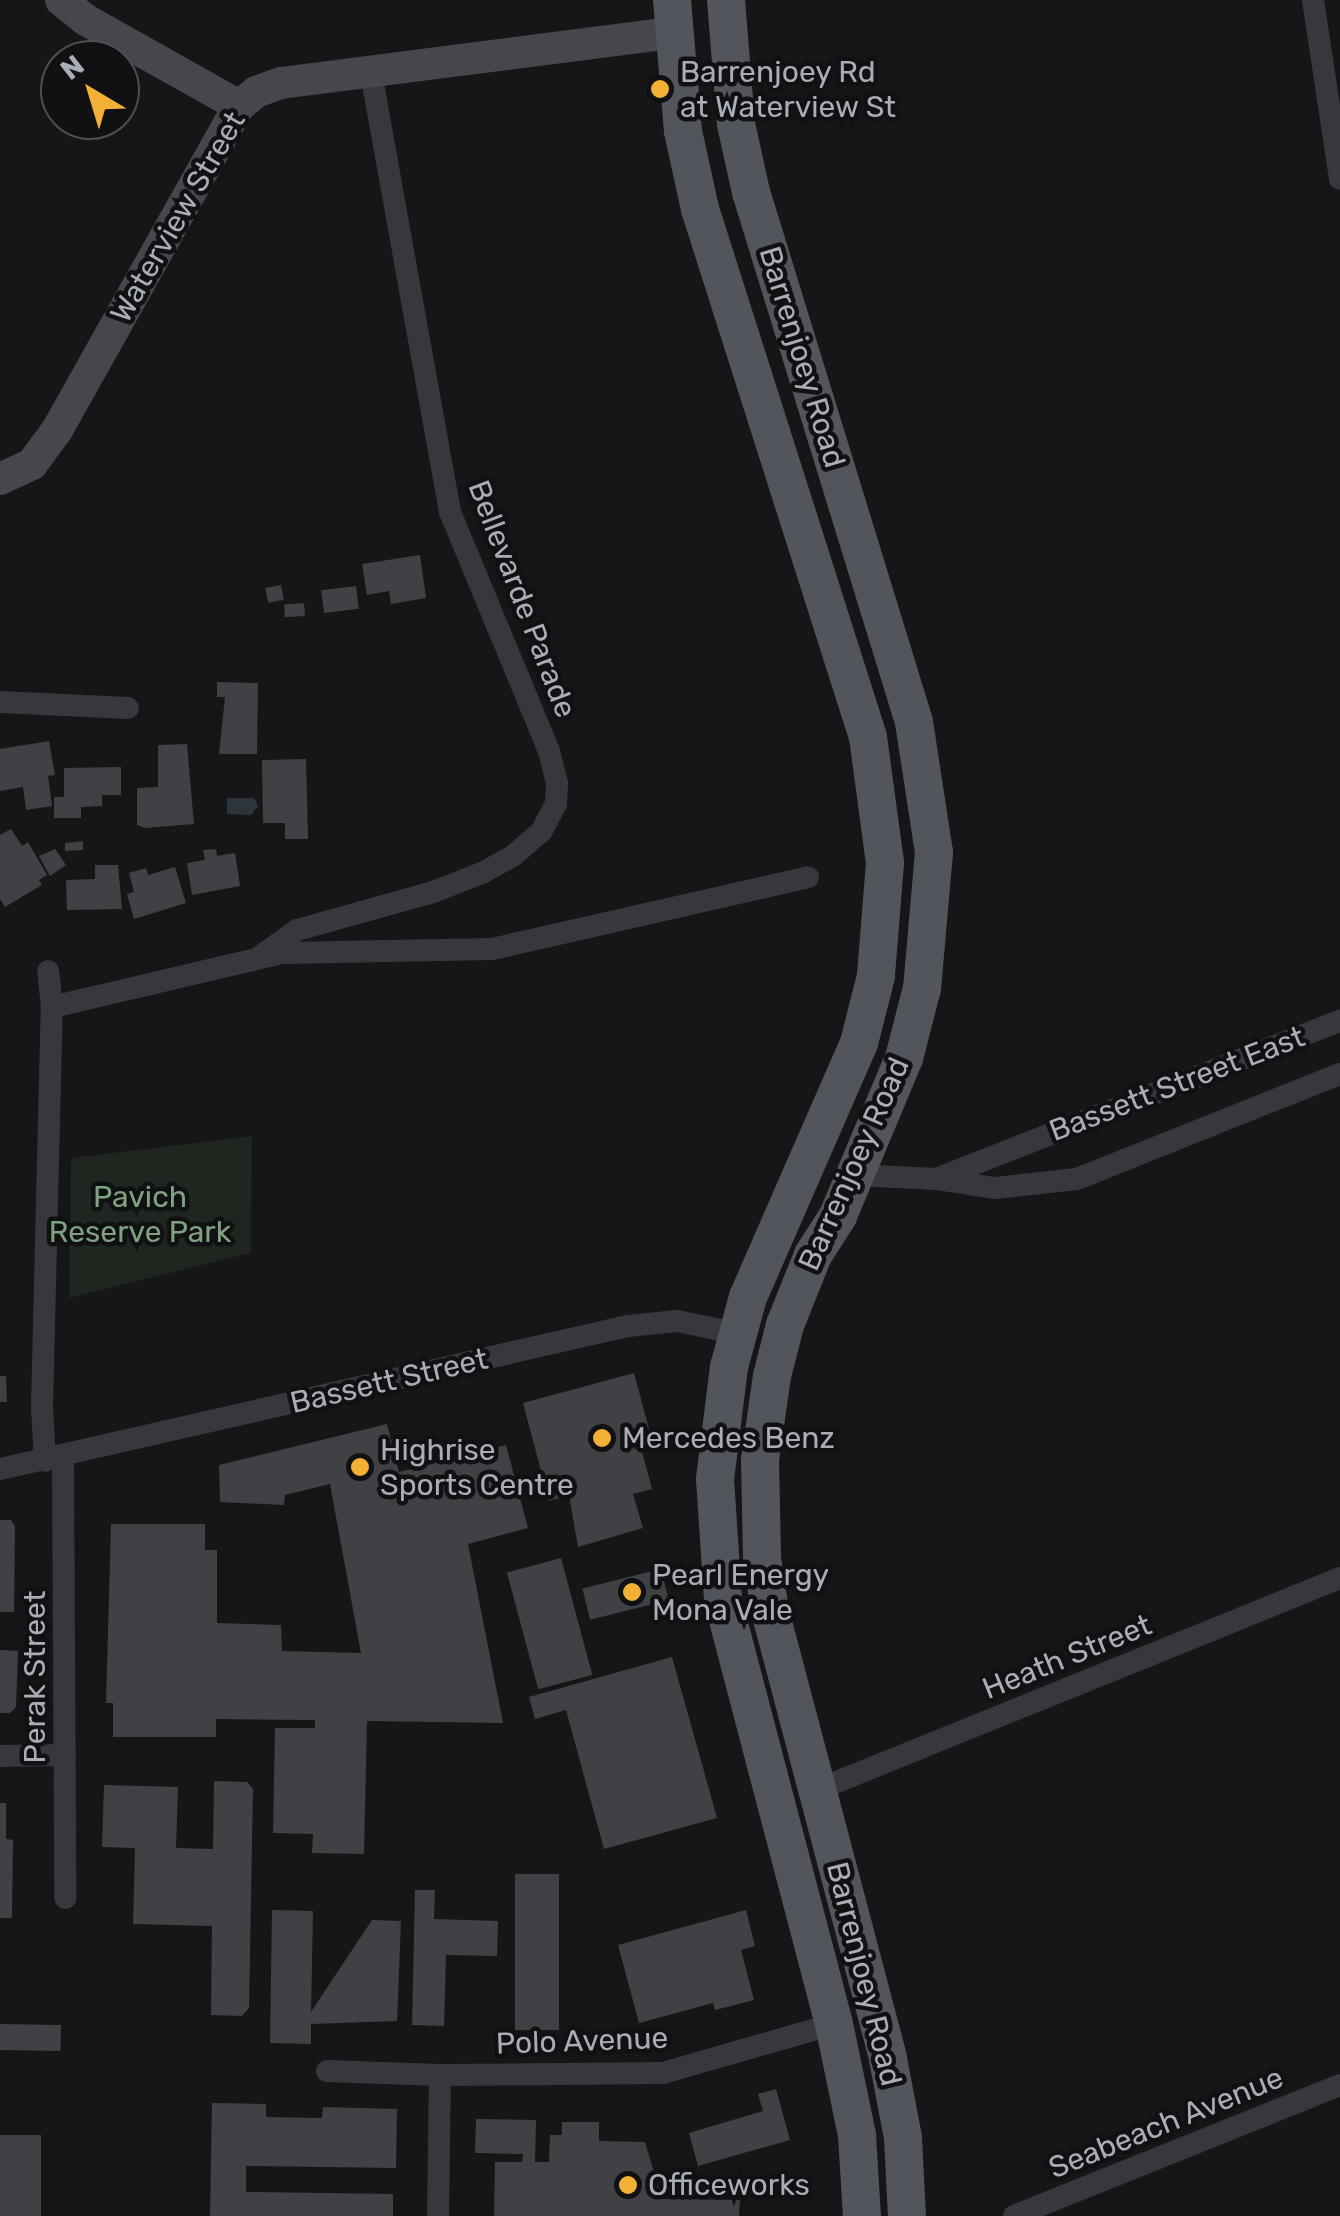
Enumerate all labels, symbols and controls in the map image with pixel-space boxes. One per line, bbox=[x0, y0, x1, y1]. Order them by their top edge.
north arrow bbox=[40, 40, 140, 140]
text: N bbox=[54, 48, 91, 87]
place label: Barrenjoey Rd at Waterview St bbox=[680, 54, 897, 124]
marker: Barrenjoey Rd at Waterview St bbox=[649, 78, 671, 100]
street label: Waterview Street bbox=[103, 105, 253, 329]
street label: Barrenjoey Road bbox=[751, 242, 853, 472]
street label: Bellevarde Parade bbox=[460, 475, 584, 723]
street label: Bassett Street East bbox=[1044, 1019, 1310, 1149]
street label: Barrenjoey Road bbox=[791, 1052, 917, 1276]
park label: Pavich Reserve Park bbox=[49, 1179, 231, 1250]
street label: Bassett Street bbox=[287, 1341, 491, 1421]
place label: Mercedes Benz bbox=[622, 1420, 835, 1456]
marker: Mercedes Benz bbox=[591, 1427, 613, 1449]
place label: Highrise Sports Centre bbox=[380, 1432, 574, 1502]
marker: Highrise Sports Centre bbox=[349, 1456, 371, 1478]
place label: Pearl Energy Mona Vale bbox=[652, 1557, 829, 1628]
marker: Pearl Energy Mona Vale bbox=[621, 1581, 643, 1603]
street label: Perak Street bbox=[17, 1590, 53, 1764]
street label: Heath Street bbox=[977, 1607, 1157, 1707]
street label: Barrenjoey Road bbox=[819, 1858, 909, 2090]
street label: Polo Avenue bbox=[495, 2020, 669, 2062]
street label: Seabeach Avenue bbox=[1043, 2059, 1289, 2187]
place label: Officeworks bbox=[648, 2167, 810, 2203]
marker: Officeworks bbox=[617, 2174, 639, 2196]

